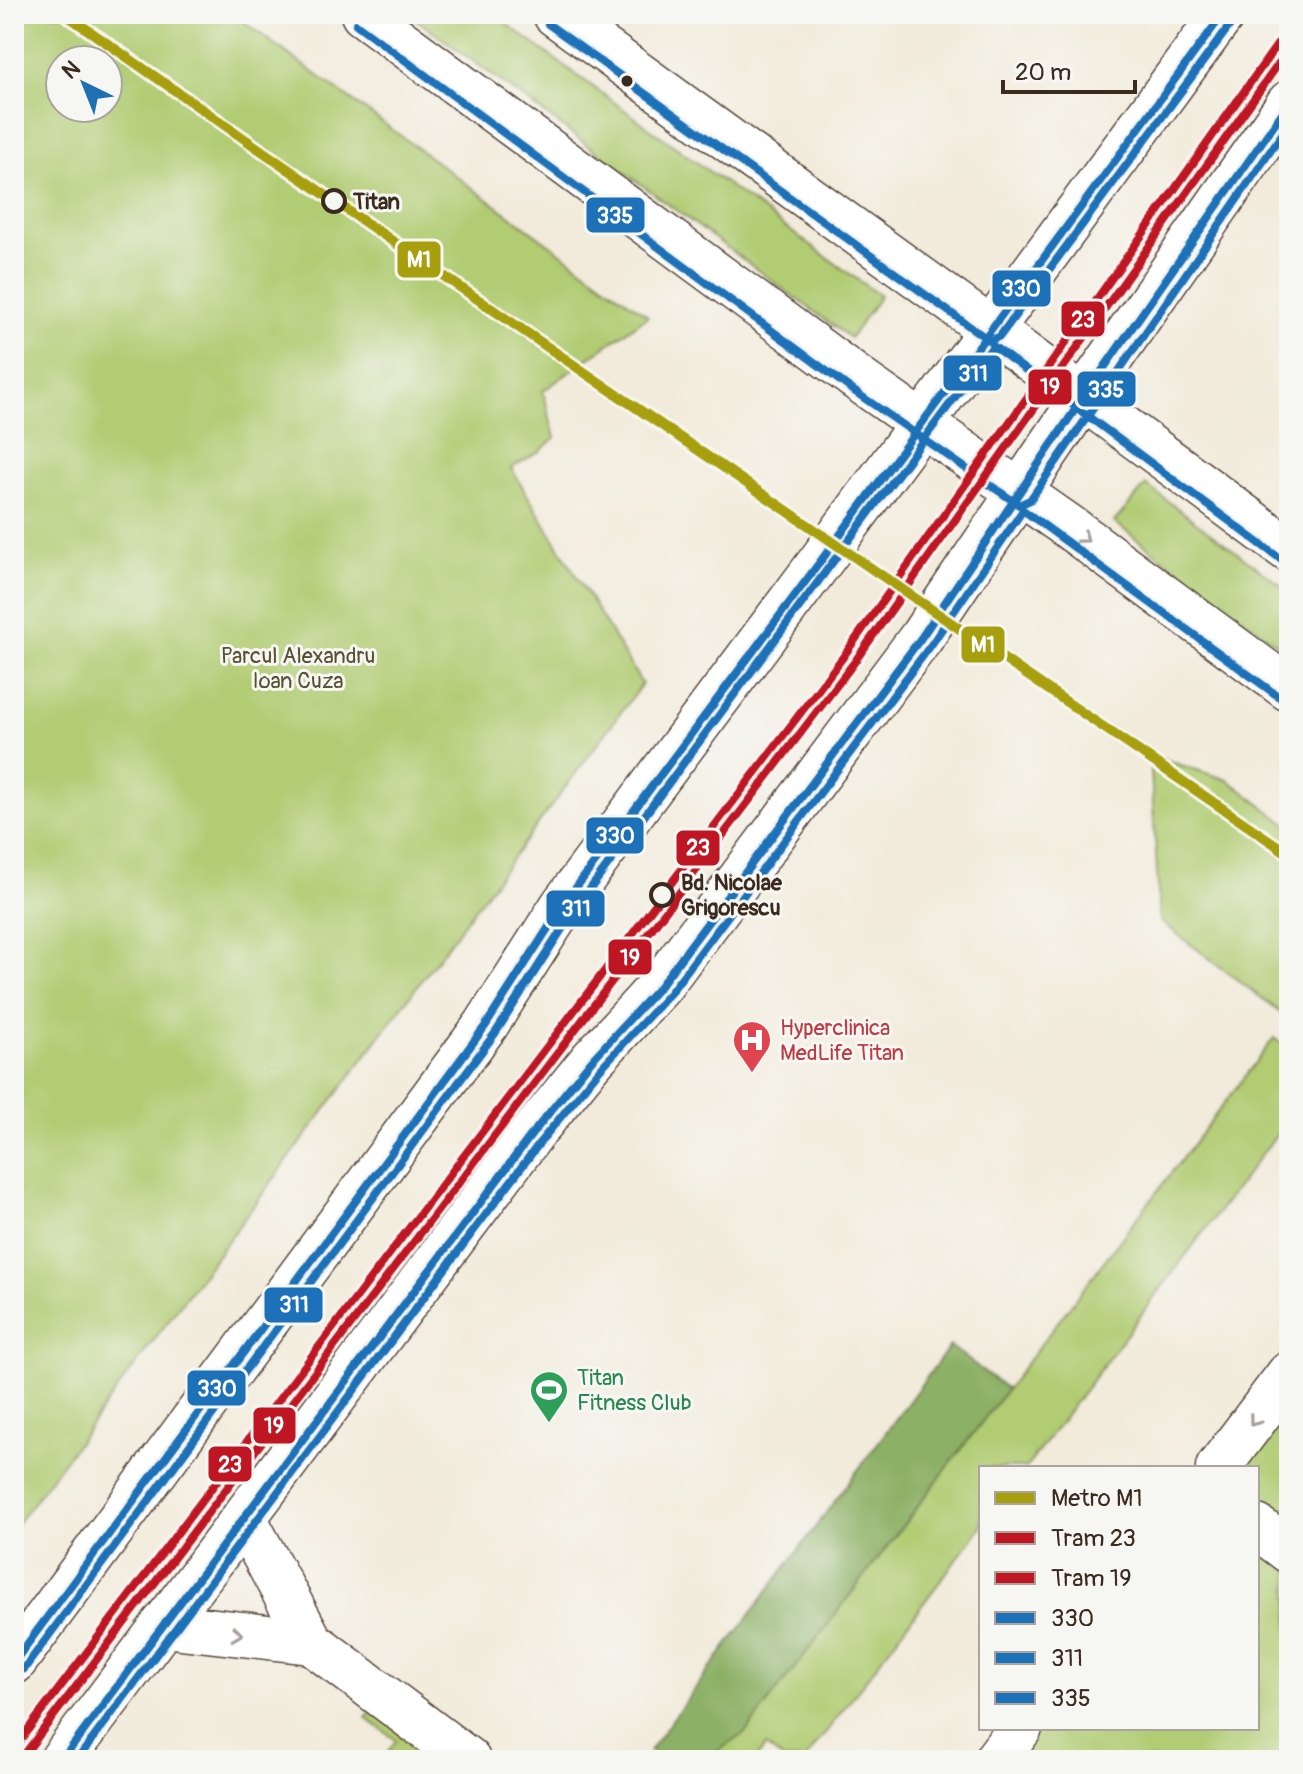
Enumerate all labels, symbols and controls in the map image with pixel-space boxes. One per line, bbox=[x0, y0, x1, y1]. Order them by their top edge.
north arrow bbox=[44, 44, 124, 124]
scale bar bbox=[1003, 44, 1135, 94]
text: N bbox=[56, 55, 86, 85]
text: 20 m bbox=[1015, 58, 1071, 87]
unlabelled marker bbox=[619, 73, 635, 89]
place label: Titan bbox=[352, 188, 400, 216]
marker: Titan bbox=[322, 189, 346, 213]
line badge: 335 bbox=[585, 196, 646, 234]
text: 335 bbox=[597, 202, 633, 230]
line badge: M1 bbox=[396, 240, 442, 279]
text: M1 bbox=[407, 246, 431, 274]
line badge: 330 bbox=[991, 269, 1052, 308]
text: 330 bbox=[1001, 275, 1041, 303]
line badge: 23 bbox=[1060, 300, 1106, 338]
text: 23 bbox=[1071, 306, 1095, 334]
line badge: 311 bbox=[942, 354, 1003, 392]
text: 311 bbox=[958, 360, 988, 388]
line badge: 19 bbox=[1027, 368, 1073, 406]
line badge: 335 bbox=[1076, 370, 1137, 408]
text: 19 bbox=[1040, 373, 1060, 401]
text: 335 bbox=[1088, 376, 1124, 404]
one-way arrow bbox=[1075, 528, 1089, 542]
line badge: M1 bbox=[960, 625, 1006, 664]
text: M1 bbox=[971, 631, 995, 659]
park label: Parcul Alexandru Ioan Cuza bbox=[221, 642, 375, 695]
line badge: 330 bbox=[585, 816, 645, 855]
text: 330 bbox=[595, 822, 635, 850]
line badge: 23 bbox=[675, 829, 721, 867]
text: 23 bbox=[686, 834, 710, 862]
place label: Bd. Nicolae Grigorescu bbox=[681, 869, 783, 922]
marker: Bd. Nicolae Grigorescu bbox=[650, 883, 674, 907]
line badge: 311 bbox=[545, 889, 606, 928]
text: 311 bbox=[561, 895, 591, 923]
line badge: 19 bbox=[607, 938, 653, 976]
text: 19 bbox=[620, 944, 640, 972]
place label: Hyperclinica MedLife Titan bbox=[780, 1014, 904, 1067]
hospital icon: Hyperclinica MedLife Titan bbox=[731, 1019, 773, 1074]
line badge: 311 bbox=[263, 1286, 324, 1324]
text: 311 bbox=[279, 1291, 309, 1319]
place label: Titan Fitness Club bbox=[577, 1364, 691, 1417]
line badge: 330 bbox=[186, 1369, 247, 1407]
sports icon: Titan Fitness Club bbox=[528, 1369, 570, 1424]
text: 330 bbox=[197, 1375, 237, 1403]
line badge: 19 bbox=[252, 1406, 297, 1445]
text: 19 bbox=[264, 1412, 284, 1440]
one-way arrow bbox=[1249, 1412, 1263, 1427]
line badge: 23 bbox=[207, 1445, 253, 1483]
text: 23 bbox=[218, 1451, 242, 1479]
legend bbox=[979, 1466, 1259, 1730]
text: Metro M1 bbox=[1051, 1484, 1143, 1513]
text: Tram 23 bbox=[1051, 1524, 1136, 1553]
text: Tram 19 bbox=[1051, 1564, 1132, 1593]
text: 330 bbox=[1051, 1604, 1094, 1633]
one-way arrow bbox=[230, 1625, 244, 1642]
text: 311 bbox=[1051, 1644, 1083, 1673]
text: 335 bbox=[1051, 1684, 1091, 1713]

